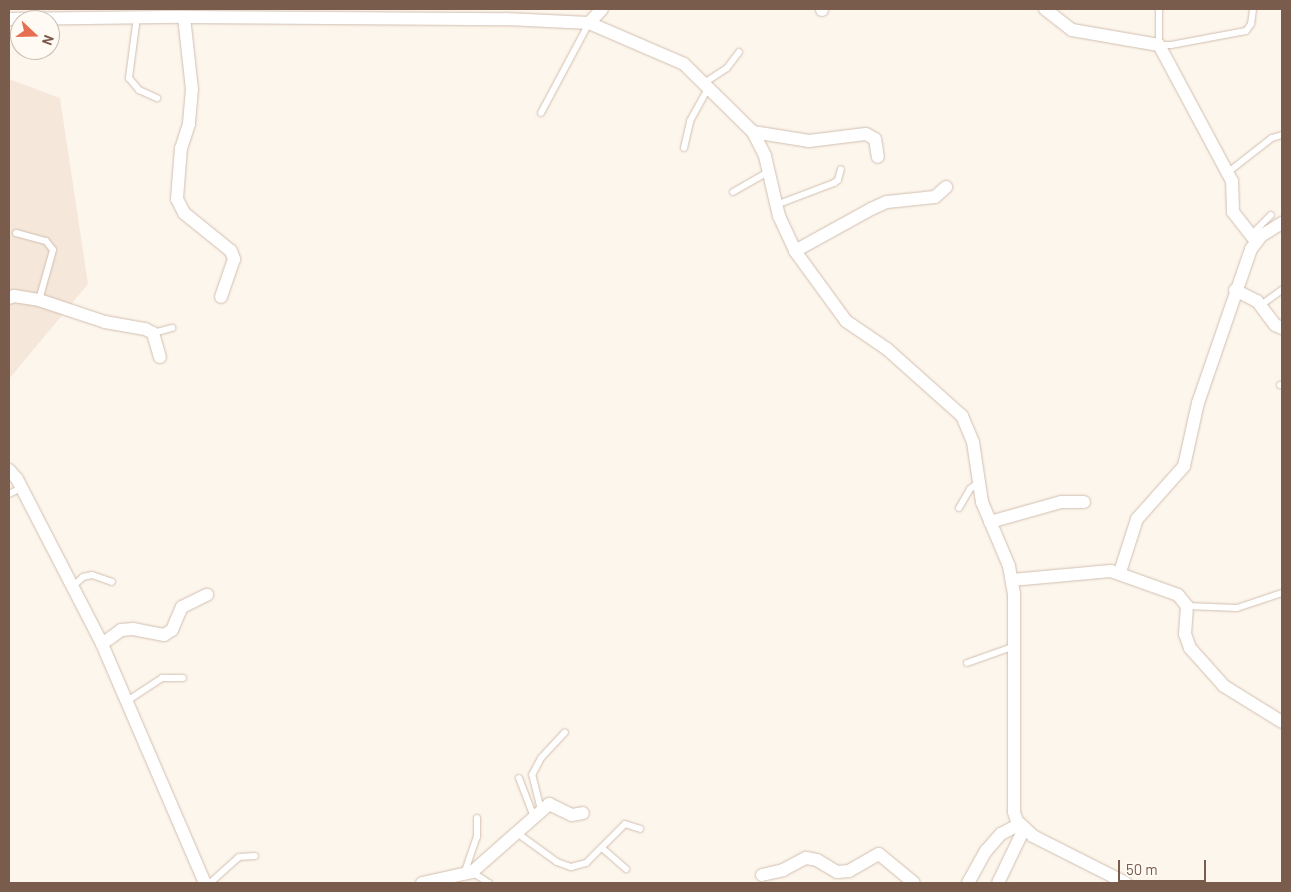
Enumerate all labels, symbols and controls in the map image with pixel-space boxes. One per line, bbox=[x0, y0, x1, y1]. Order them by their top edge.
north arrow bbox=[10, 10, 60, 60]
text: N bbox=[39, 33, 58, 48]
scale bar bbox=[1121, 850, 1208, 882]
text: 50 m bbox=[1126, 860, 1158, 878]

